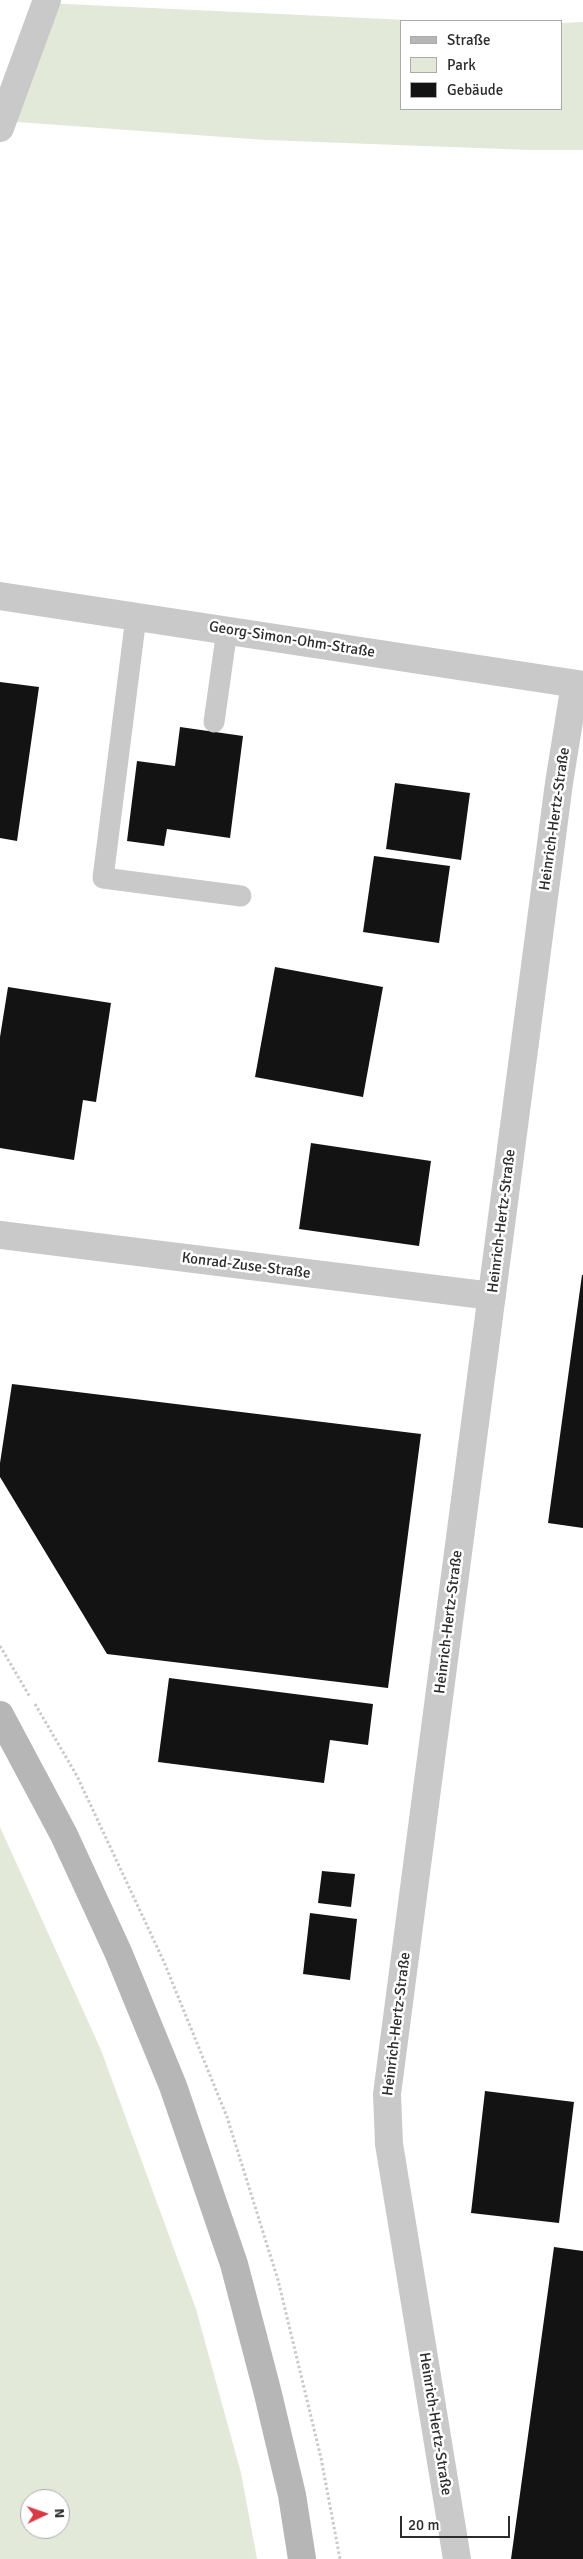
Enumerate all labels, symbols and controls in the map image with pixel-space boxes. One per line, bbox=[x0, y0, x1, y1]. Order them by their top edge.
legend bbox=[400, 20, 563, 110]
text: Straße bbox=[447, 31, 491, 49]
text: Park bbox=[447, 56, 476, 74]
text: Gebäude bbox=[447, 81, 503, 99]
street label: Georg-Simon-Ohm-Straße bbox=[208, 618, 376, 662]
street label: Heinrich-Hertz-Straße bbox=[536, 746, 574, 892]
street label: Heinrich-Hertz-Straße bbox=[484, 1148, 520, 1294]
street label: Konrad-Zuse-Straße bbox=[181, 1249, 311, 1283]
street label: Heinrich-Hertz-Straße bbox=[431, 1549, 467, 1695]
street label: Heinrich-Hertz-Straße bbox=[379, 1951, 415, 2097]
street label: Heinrich-Hertz-Straße bbox=[415, 2351, 455, 2497]
north arrow bbox=[20, 2489, 70, 2539]
scale bar bbox=[403, 2506, 513, 2538]
text: N bbox=[51, 2508, 68, 2519]
text: 20 m bbox=[408, 2516, 439, 2534]

